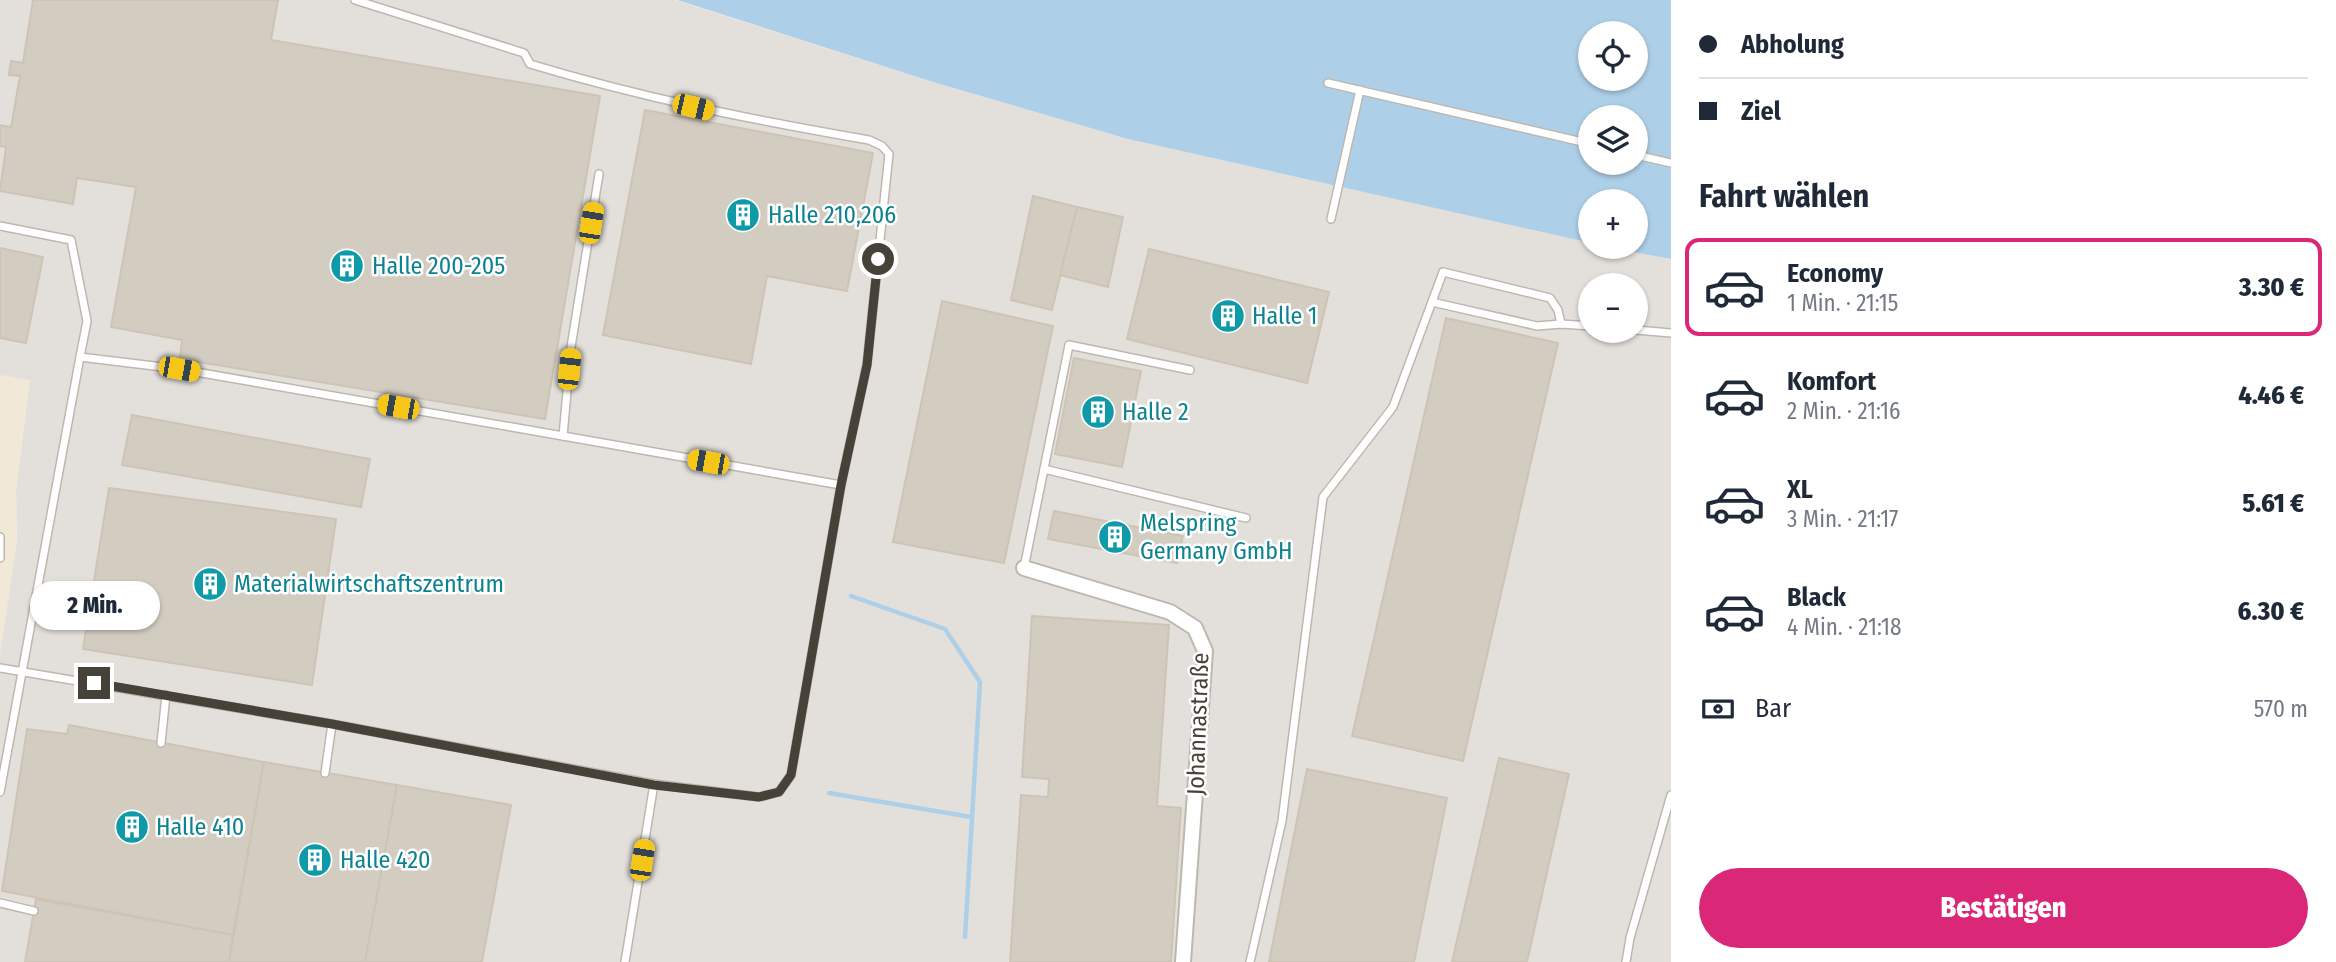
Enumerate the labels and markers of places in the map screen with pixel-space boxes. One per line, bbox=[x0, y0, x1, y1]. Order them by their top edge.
building icon: Halle 210,206 bbox=[724, 196, 762, 234]
place label: Halle 210,206 bbox=[768, 201, 896, 229]
building icon: Halle 200-205 bbox=[328, 247, 366, 285]
place label: Halle 200-205 bbox=[372, 252, 505, 280]
building icon: Halle 1 bbox=[1209, 297, 1247, 335]
place label: Halle 1 bbox=[1252, 302, 1317, 330]
building icon: Halle 2 bbox=[1079, 393, 1117, 431]
place label: Halle 2 bbox=[1122, 398, 1189, 426]
place label: Melspring Germany GmbH bbox=[1140, 509, 1293, 565]
building icon: Melspring Germany GmbH bbox=[1096, 518, 1134, 556]
building icon: Materialwirtschaftszentrum bbox=[191, 565, 229, 603]
place label: Materialwirtschaftszentrum bbox=[234, 570, 504, 598]
building icon: Halle 410 bbox=[113, 808, 151, 846]
place label: Halle 410 bbox=[156, 813, 244, 841]
building icon: Halle 420 bbox=[296, 841, 334, 879]
place label: Halle 420 bbox=[340, 846, 431, 874]

